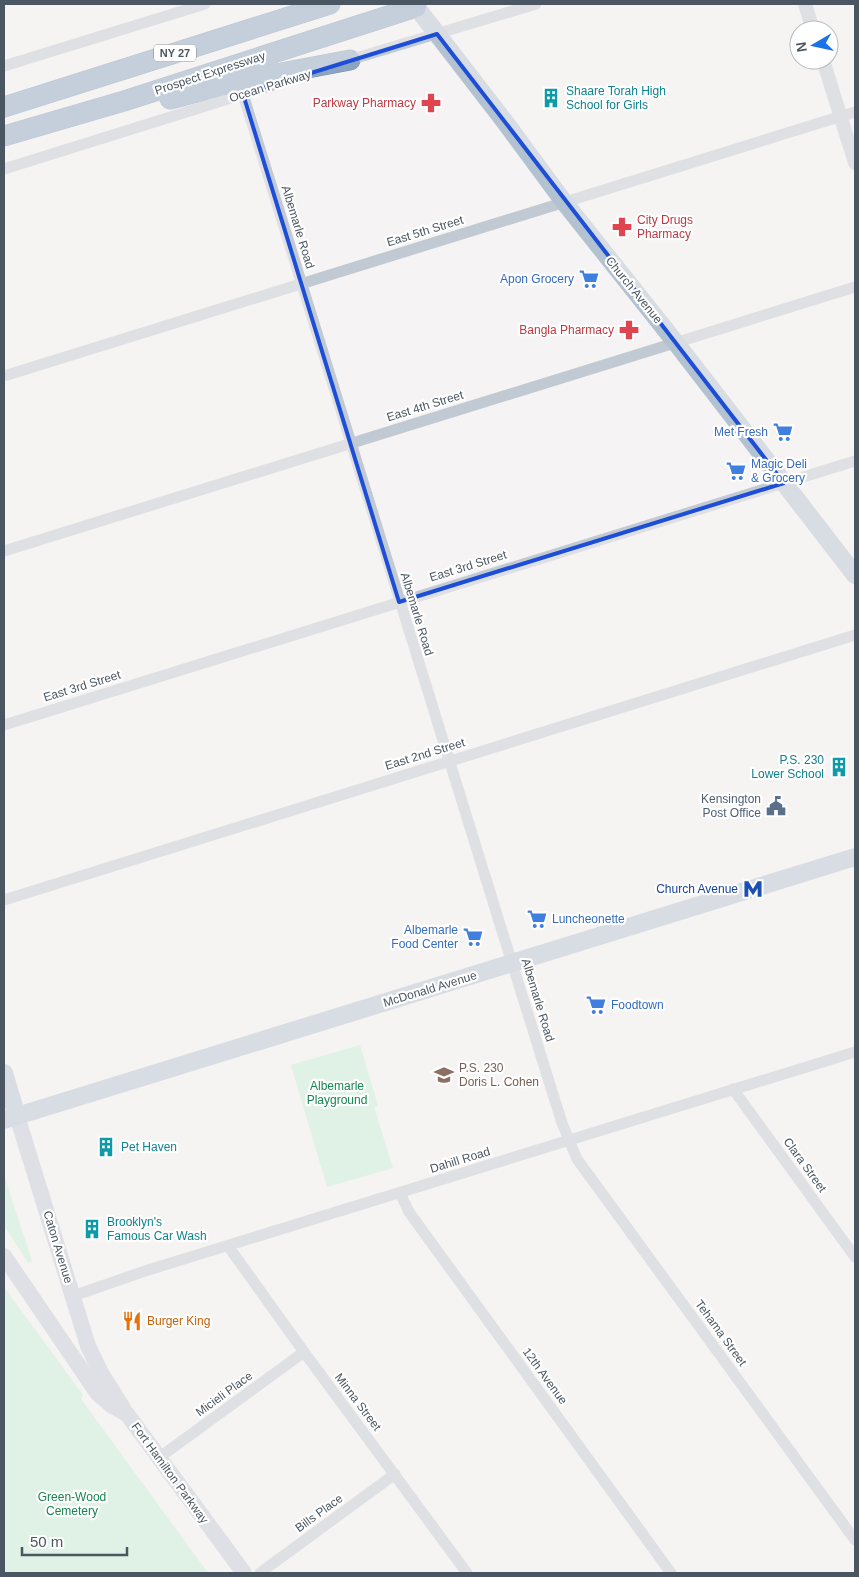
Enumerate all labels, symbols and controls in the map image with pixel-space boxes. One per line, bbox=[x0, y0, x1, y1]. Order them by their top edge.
north arrow bbox=[789, 20, 839, 70]
text: N bbox=[792, 41, 810, 53]
road number: NY 27 bbox=[154, 44, 196, 62]
street label: Prospect Expressway bbox=[153, 49, 267, 97]
street label: Ocean Parkway bbox=[227, 67, 313, 105]
place label: Shaare Torah High School for Girls bbox=[566, 84, 666, 112]
building icon: Shaare Torah High School for Girls bbox=[540, 87, 562, 109]
pharmacy icon: Parkway Pharmacy bbox=[420, 92, 442, 114]
place label: Parkway Pharmacy bbox=[313, 96, 416, 110]
street label: Albemarle Road bbox=[279, 184, 317, 270]
street label: East 5th Street bbox=[385, 213, 466, 249]
place label: City Drugs Pharmacy bbox=[637, 213, 693, 241]
pharmacy icon: City Drugs Pharmacy bbox=[611, 216, 633, 238]
street label: Church Avenue bbox=[603, 254, 665, 326]
supermarket icon: Apon Grocery bbox=[578, 268, 600, 290]
place label: Apon Grocery bbox=[500, 272, 574, 286]
pharmacy icon: Bangla Pharmacy bbox=[618, 319, 640, 341]
place label: Bangla Pharmacy bbox=[519, 323, 614, 337]
street label: East 4th Street bbox=[385, 388, 466, 424]
supermarket icon: Met Fresh bbox=[772, 421, 794, 443]
place label: Met Fresh bbox=[714, 425, 768, 439]
place label: Magic Deli & Grocery bbox=[751, 457, 807, 485]
supermarket icon: Magic Deli & Grocery bbox=[725, 460, 747, 482]
street label: East 3rd Street bbox=[428, 547, 509, 584]
street label: Albemarle Road bbox=[398, 571, 436, 657]
street label: East 3rd Street bbox=[42, 667, 123, 704]
street label: East 2nd Street bbox=[383, 735, 467, 773]
place label: P.S. 230 Lower School bbox=[751, 753, 824, 781]
building icon: P.S. 230 Lower School bbox=[828, 756, 850, 778]
place label: Kensington Post Office bbox=[701, 792, 761, 820]
public building icon: Kensington Post Office bbox=[765, 795, 787, 817]
metro station icon: Church Avenue bbox=[742, 878, 764, 900]
place label: Church Avenue bbox=[656, 882, 738, 896]
supermarket icon: Luncheonette bbox=[526, 908, 548, 930]
place label: Luncheonette bbox=[552, 912, 625, 926]
place label: Albemarle Food Center bbox=[391, 923, 458, 951]
supermarket icon: Albemarle Food Center bbox=[462, 926, 484, 948]
street label: Albemarle Road bbox=[519, 957, 557, 1043]
street label: McDonald Avenue bbox=[381, 968, 479, 1010]
supermarket icon: Foodtown bbox=[585, 994, 607, 1016]
place label: Foodtown bbox=[611, 998, 664, 1012]
place label: P.S. 230 Doris L. Cohen bbox=[459, 1061, 539, 1089]
school or university icon: P.S. 230 Doris L. Cohen bbox=[433, 1064, 455, 1086]
park label: Albemarle Playground bbox=[307, 1079, 367, 1107]
street label: Clara Street bbox=[781, 1135, 830, 1196]
building icon: Pet Haven bbox=[95, 1136, 117, 1158]
place label: Pet Haven bbox=[121, 1140, 177, 1154]
street label: Dahill Road bbox=[428, 1144, 492, 1176]
street label: Caton Avenue bbox=[40, 1209, 76, 1285]
place label: Brooklyn's Famous Car Wash bbox=[107, 1215, 207, 1243]
building icon: Brooklyn's Famous Car Wash bbox=[81, 1218, 103, 1240]
street label: Tehama Street bbox=[692, 1297, 750, 1369]
restaurant icon: Burger King bbox=[121, 1310, 143, 1332]
place label: Burger King bbox=[147, 1314, 210, 1328]
street label: 12th Avenue bbox=[520, 1345, 570, 1407]
street label: Micieli Place bbox=[193, 1369, 255, 1419]
street label: Minna Street bbox=[332, 1371, 384, 1434]
street label: Fort Hamilton Parkway bbox=[129, 1420, 211, 1526]
park label: Green-Wood Cemetery bbox=[38, 1490, 106, 1518]
street label: Bills Place bbox=[292, 1491, 346, 1535]
scale bar bbox=[22, 1524, 128, 1556]
text: 50 m bbox=[30, 1533, 63, 1550]

